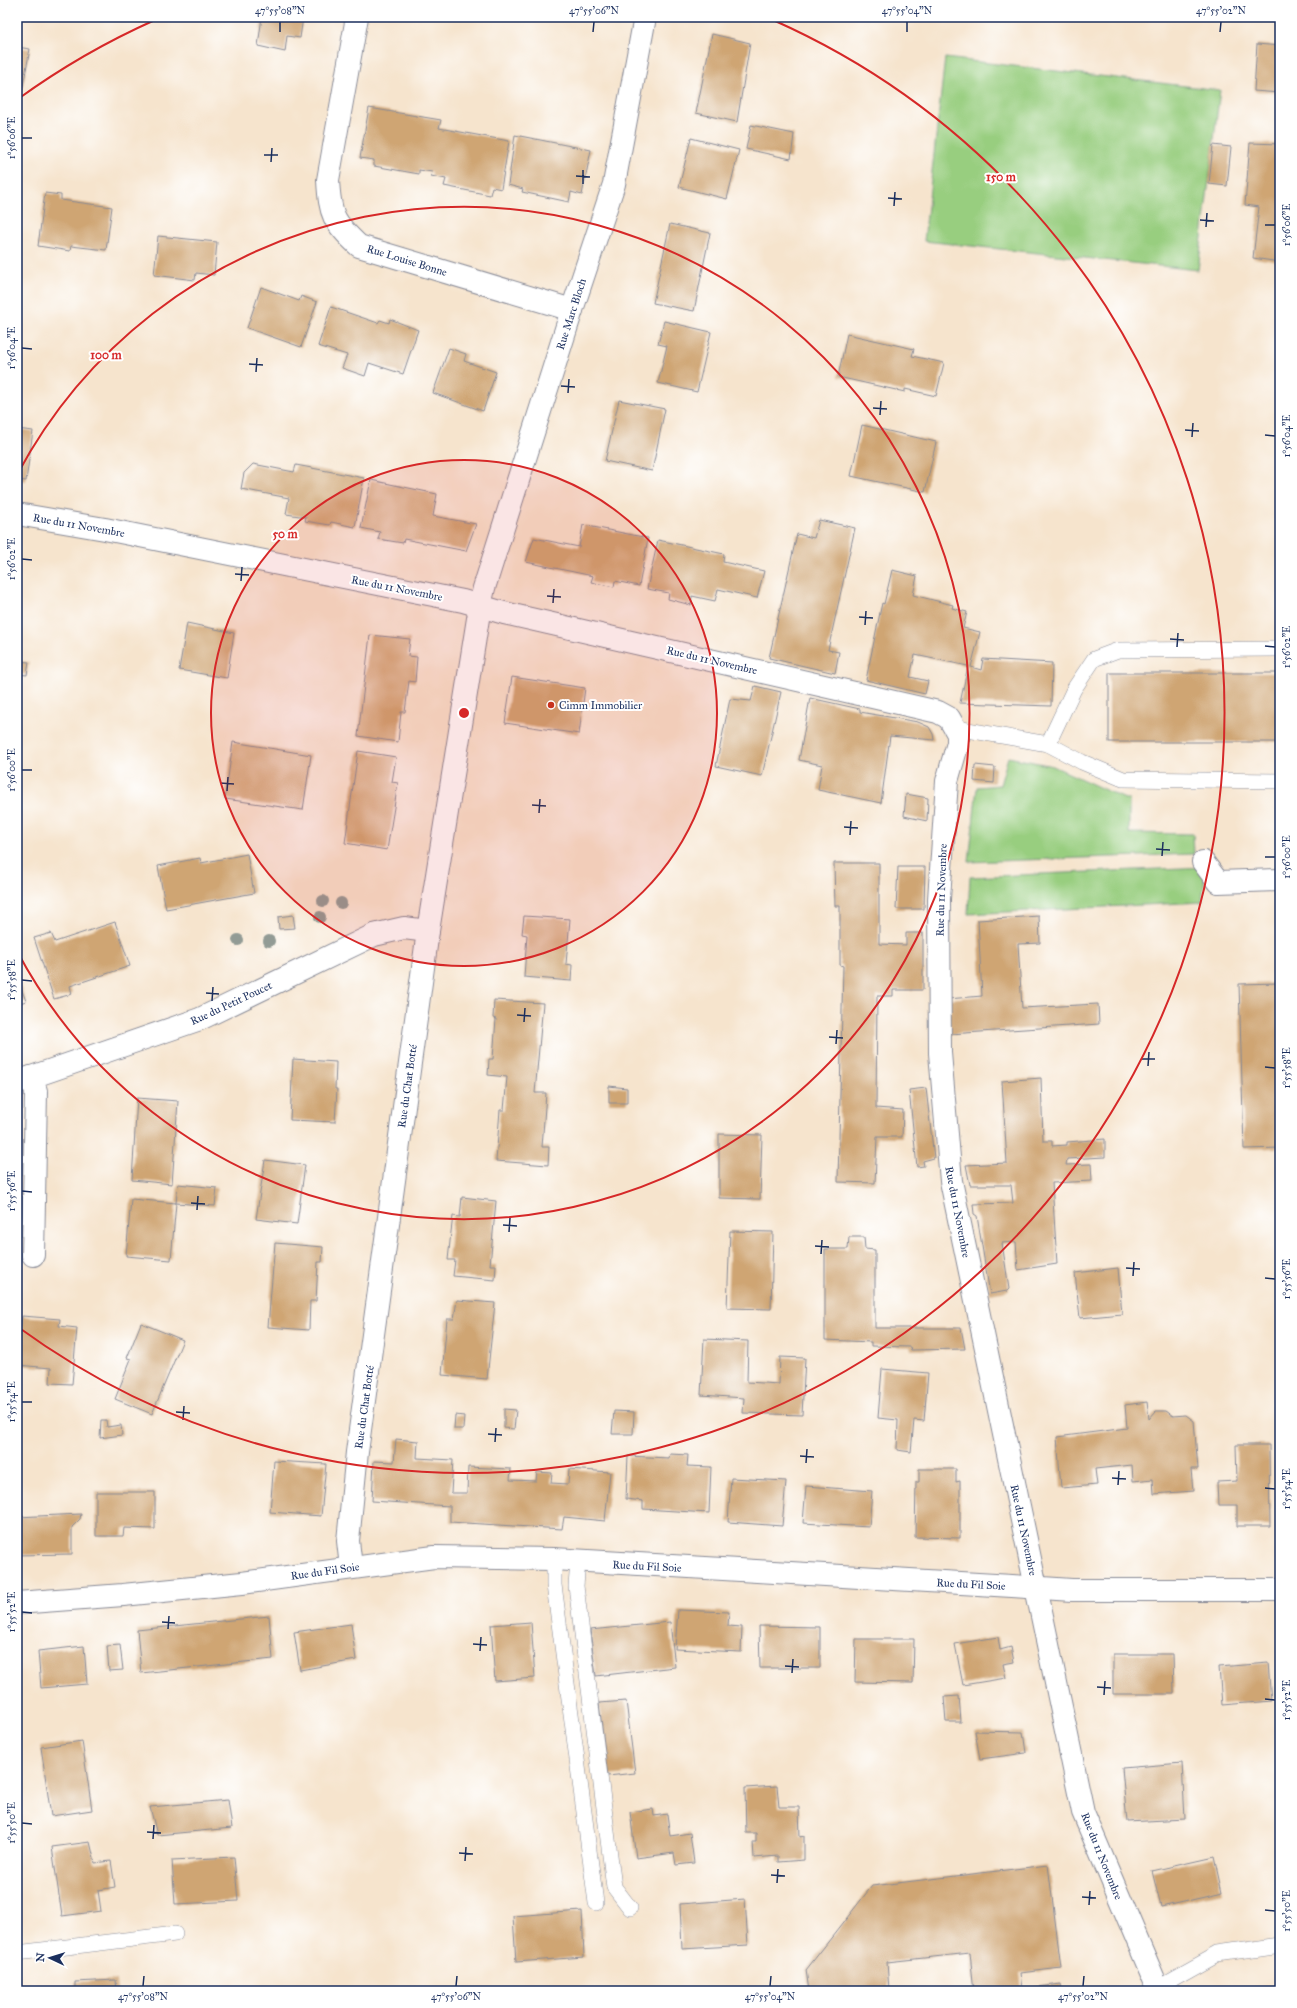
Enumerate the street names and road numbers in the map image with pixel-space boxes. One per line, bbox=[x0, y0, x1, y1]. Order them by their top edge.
street label: Rue Louise Bonne bbox=[365, 242, 449, 279]
street label: Rue Marc Bloch bbox=[554, 277, 589, 351]
street label: Rue du 11 Novembre bbox=[32, 511, 126, 540]
street label: Rue du 11 Novembre bbox=[350, 573, 444, 604]
street label: Rue du 11 Novembre bbox=[665, 644, 759, 677]
street label: Rue du 11 Novembre bbox=[933, 843, 950, 937]
street label: Rue du Petit Poucet bbox=[188, 979, 274, 1028]
street label: Rue du Chat Botté bbox=[395, 1043, 420, 1129]
street label: Rue du 11 Novembre bbox=[942, 1165, 973, 1259]
street label: Rue du Chat Botté bbox=[352, 1364, 377, 1450]
street label: Rue du 11 Novembre bbox=[1008, 1483, 1040, 1577]
street label: Rue du Fil Soie bbox=[612, 1558, 682, 1575]
street label: Rue du Fil Soie bbox=[290, 1560, 361, 1583]
street label: Rue du Fil Soie bbox=[936, 1576, 1006, 1593]
street label: Rue du 11 Novembre bbox=[1078, 1811, 1125, 1902]

